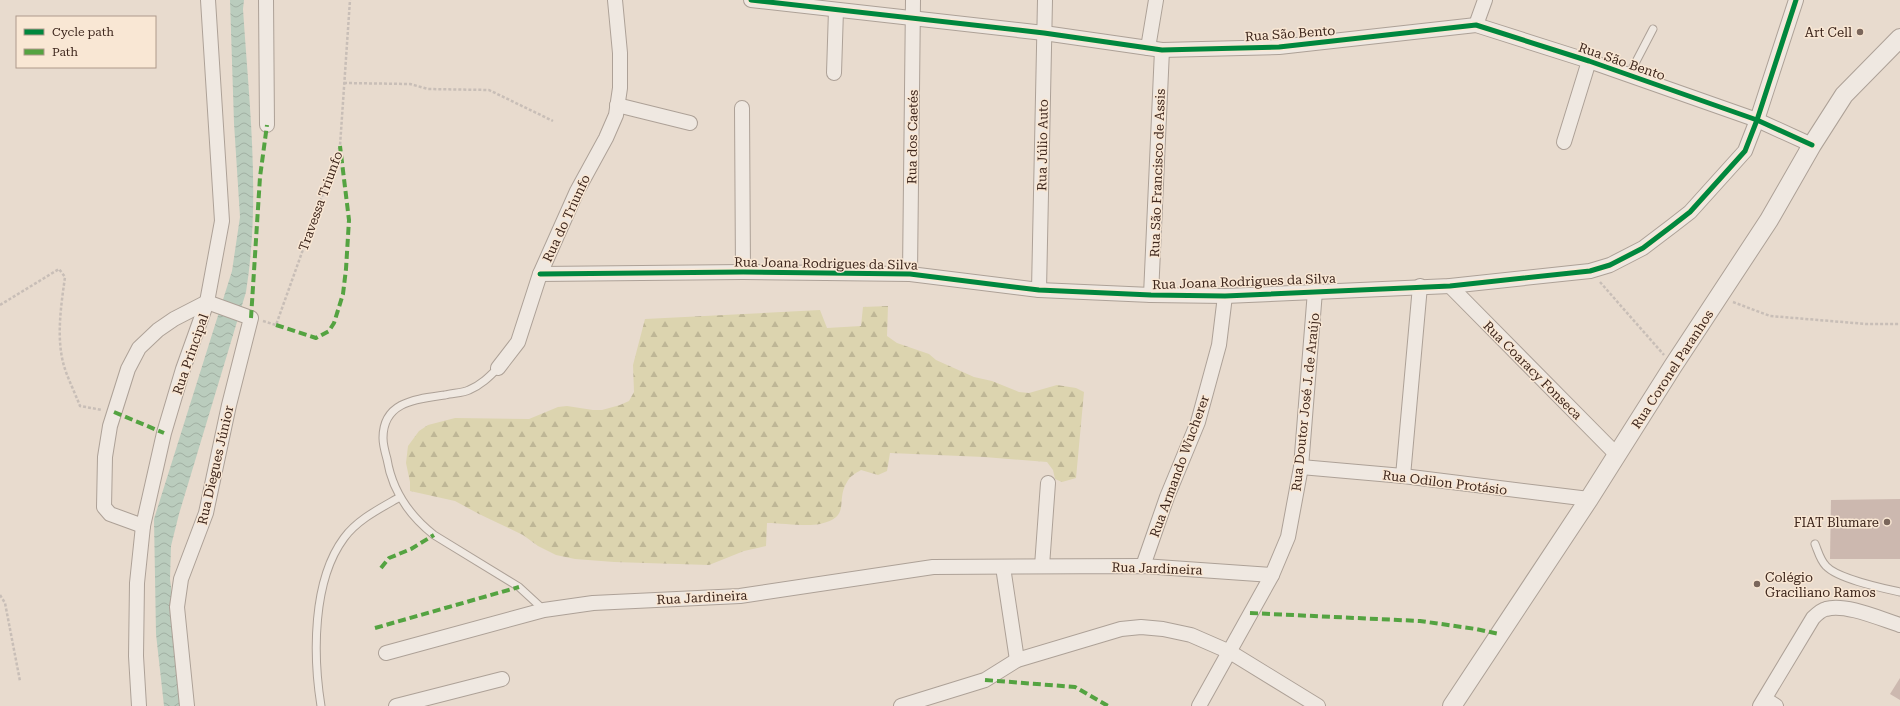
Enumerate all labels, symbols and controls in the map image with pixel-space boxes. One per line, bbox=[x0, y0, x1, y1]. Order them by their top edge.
legend bbox=[16, 16, 156, 68]
street label: Rua São Bento bbox=[1244, 23, 1336, 44]
text: Cycle path bbox=[52, 25, 114, 39]
place label: Art Cell bbox=[1805, 25, 1852, 40]
marker: Art Cell bbox=[1855, 27, 1865, 37]
street label: Rua São Bento bbox=[1577, 40, 1667, 83]
text: Path bbox=[52, 45, 78, 59]
street label: Rua São Francisco de Assis bbox=[1147, 88, 1168, 258]
street label: Rua dos Caetés bbox=[904, 90, 921, 184]
street label: Rua Júlio Auto bbox=[1034, 99, 1051, 191]
street label: Travessa Triunfo bbox=[295, 149, 345, 253]
street label: Rua do Triunfo bbox=[540, 172, 593, 264]
street label: Rua Joana Rodrigues da Silva bbox=[734, 254, 918, 273]
street label: Rua Joana Rodrigues da Silva bbox=[1152, 271, 1336, 292]
street label: Rua Coronel Paranhos bbox=[1628, 307, 1716, 431]
street label: Rua Principal bbox=[170, 312, 211, 396]
street label: Rua Doutor José J. de Araújo bbox=[1289, 312, 1322, 492]
street label: Rua Coaracy Fonseca bbox=[1480, 318, 1585, 423]
street label: Rua Armando Wucherer bbox=[1147, 392, 1212, 539]
street label: Rua Diegues Júnior bbox=[194, 403, 237, 526]
street label: Rua Odilon Protásio bbox=[1382, 467, 1508, 498]
place label: FIAT Blumare bbox=[1794, 515, 1879, 530]
marker: FIAT Blumare bbox=[1882, 517, 1892, 527]
street label: Rua Jardineira bbox=[1111, 559, 1203, 578]
place label: Colégio Graciliano Ramos bbox=[1765, 570, 1876, 600]
marker: Colégio Graciliano Ramos bbox=[1752, 579, 1762, 589]
street label: Rua Jardineira bbox=[656, 588, 748, 607]

